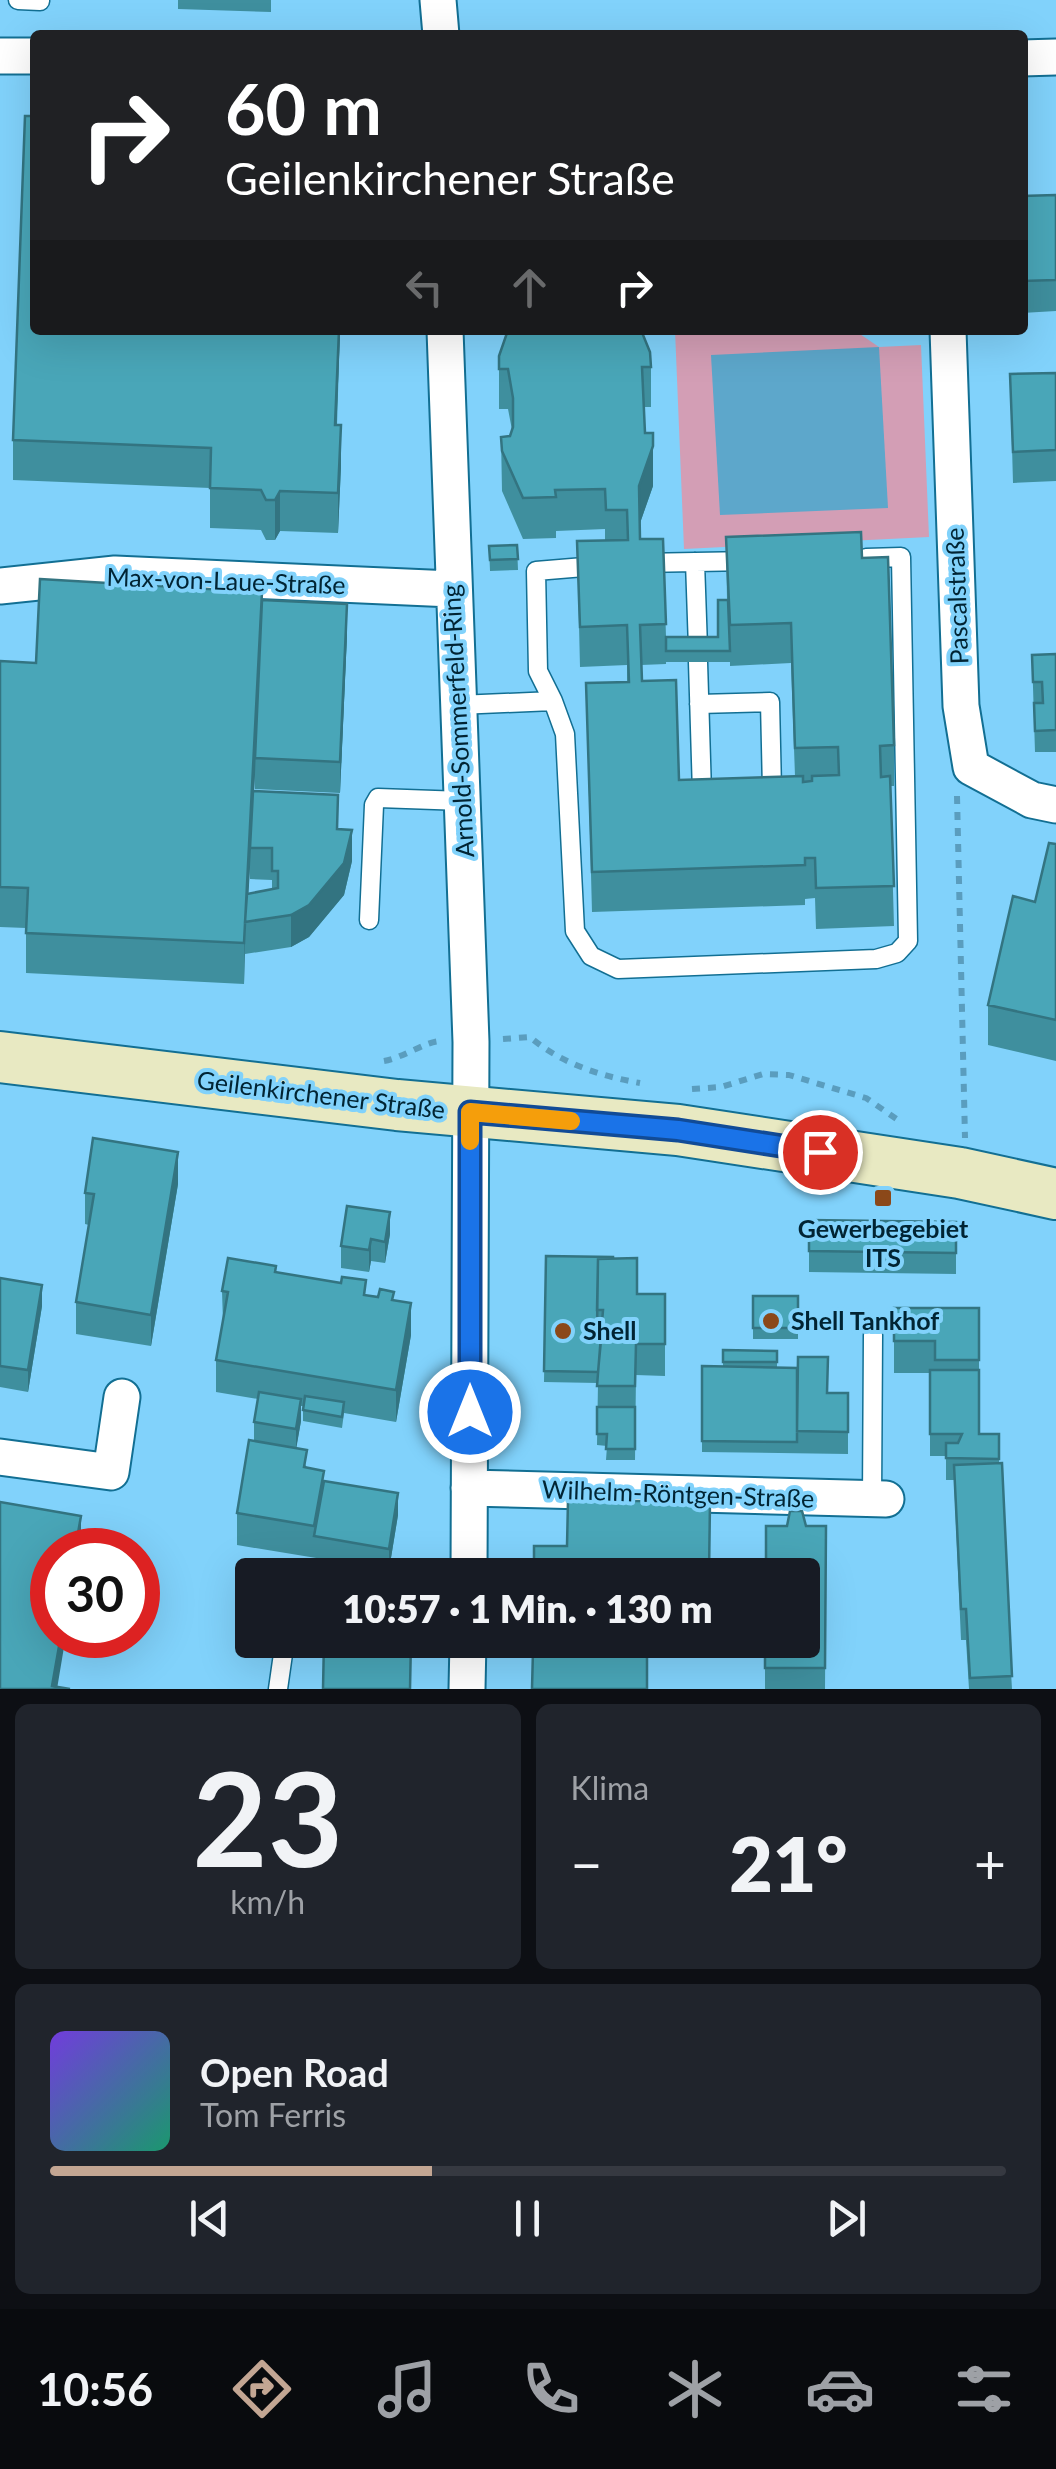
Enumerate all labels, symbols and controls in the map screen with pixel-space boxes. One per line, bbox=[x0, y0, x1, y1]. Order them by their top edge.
text: 60 m bbox=[225, 66, 382, 150]
icon: right bbox=[60, 70, 190, 200]
text: Geilenkirchener Straße bbox=[225, 151, 675, 205]
icon: left bbox=[397, 260, 452, 315]
icon: ahead bbox=[502, 260, 557, 315]
icon: right bbox=[607, 260, 662, 315]
street label: Pascalstraße bbox=[939, 527, 973, 665]
street label: Max-von-Laue-Straße bbox=[106, 561, 346, 599]
street label: Arnold-Sommerfeld-Ring bbox=[435, 584, 479, 858]
street label: Geilenkirchener Straße bbox=[195, 1064, 447, 1124]
pin bbox=[778, 1110, 863, 1195]
icon: arrive bbox=[793, 1125, 848, 1180]
marker: Gewerbegebiet ITS bbox=[872, 1187, 894, 1209]
place label: Gewerbegebiet ITS bbox=[798, 1213, 969, 1272]
place label: Shell Tankhof bbox=[791, 1305, 939, 1335]
marker: Shell Tankhof bbox=[760, 1310, 782, 1332]
place label: Shell bbox=[583, 1315, 636, 1345]
marker: Shell bbox=[552, 1320, 574, 1342]
position arrow bbox=[418, 1360, 522, 1464]
street label: Wilhelm-Röntgen-Straße bbox=[541, 1473, 815, 1513]
speed limit sign: 30 bbox=[30, 1528, 160, 1658]
text: 10:57 · 1 Min. · 130 m bbox=[342, 1585, 713, 1631]
text: 23 bbox=[192, 1739, 343, 1895]
text: Klima bbox=[571, 1768, 649, 1807]
text: 21° bbox=[729, 1818, 847, 1908]
text: − bbox=[571, 1830, 602, 1896]
text: + bbox=[974, 1830, 1006, 1896]
text: km/h bbox=[230, 1882, 305, 1921]
text: Open Road bbox=[200, 2049, 389, 2095]
text: Tom Ferris bbox=[200, 2095, 346, 2134]
icon: previous bbox=[182, 2191, 237, 2246]
icon: pause bbox=[500, 2191, 555, 2246]
icon: next bbox=[819, 2191, 874, 2246]
icon: directions bbox=[227, 2354, 297, 2424]
icon: music bbox=[372, 2354, 442, 2424]
icon: phone bbox=[516, 2354, 586, 2424]
icon: climate bbox=[660, 2354, 730, 2424]
icon: car bbox=[805, 2354, 875, 2424]
icon: filters bbox=[949, 2354, 1019, 2424]
text: 10:56 bbox=[37, 2362, 153, 2416]

